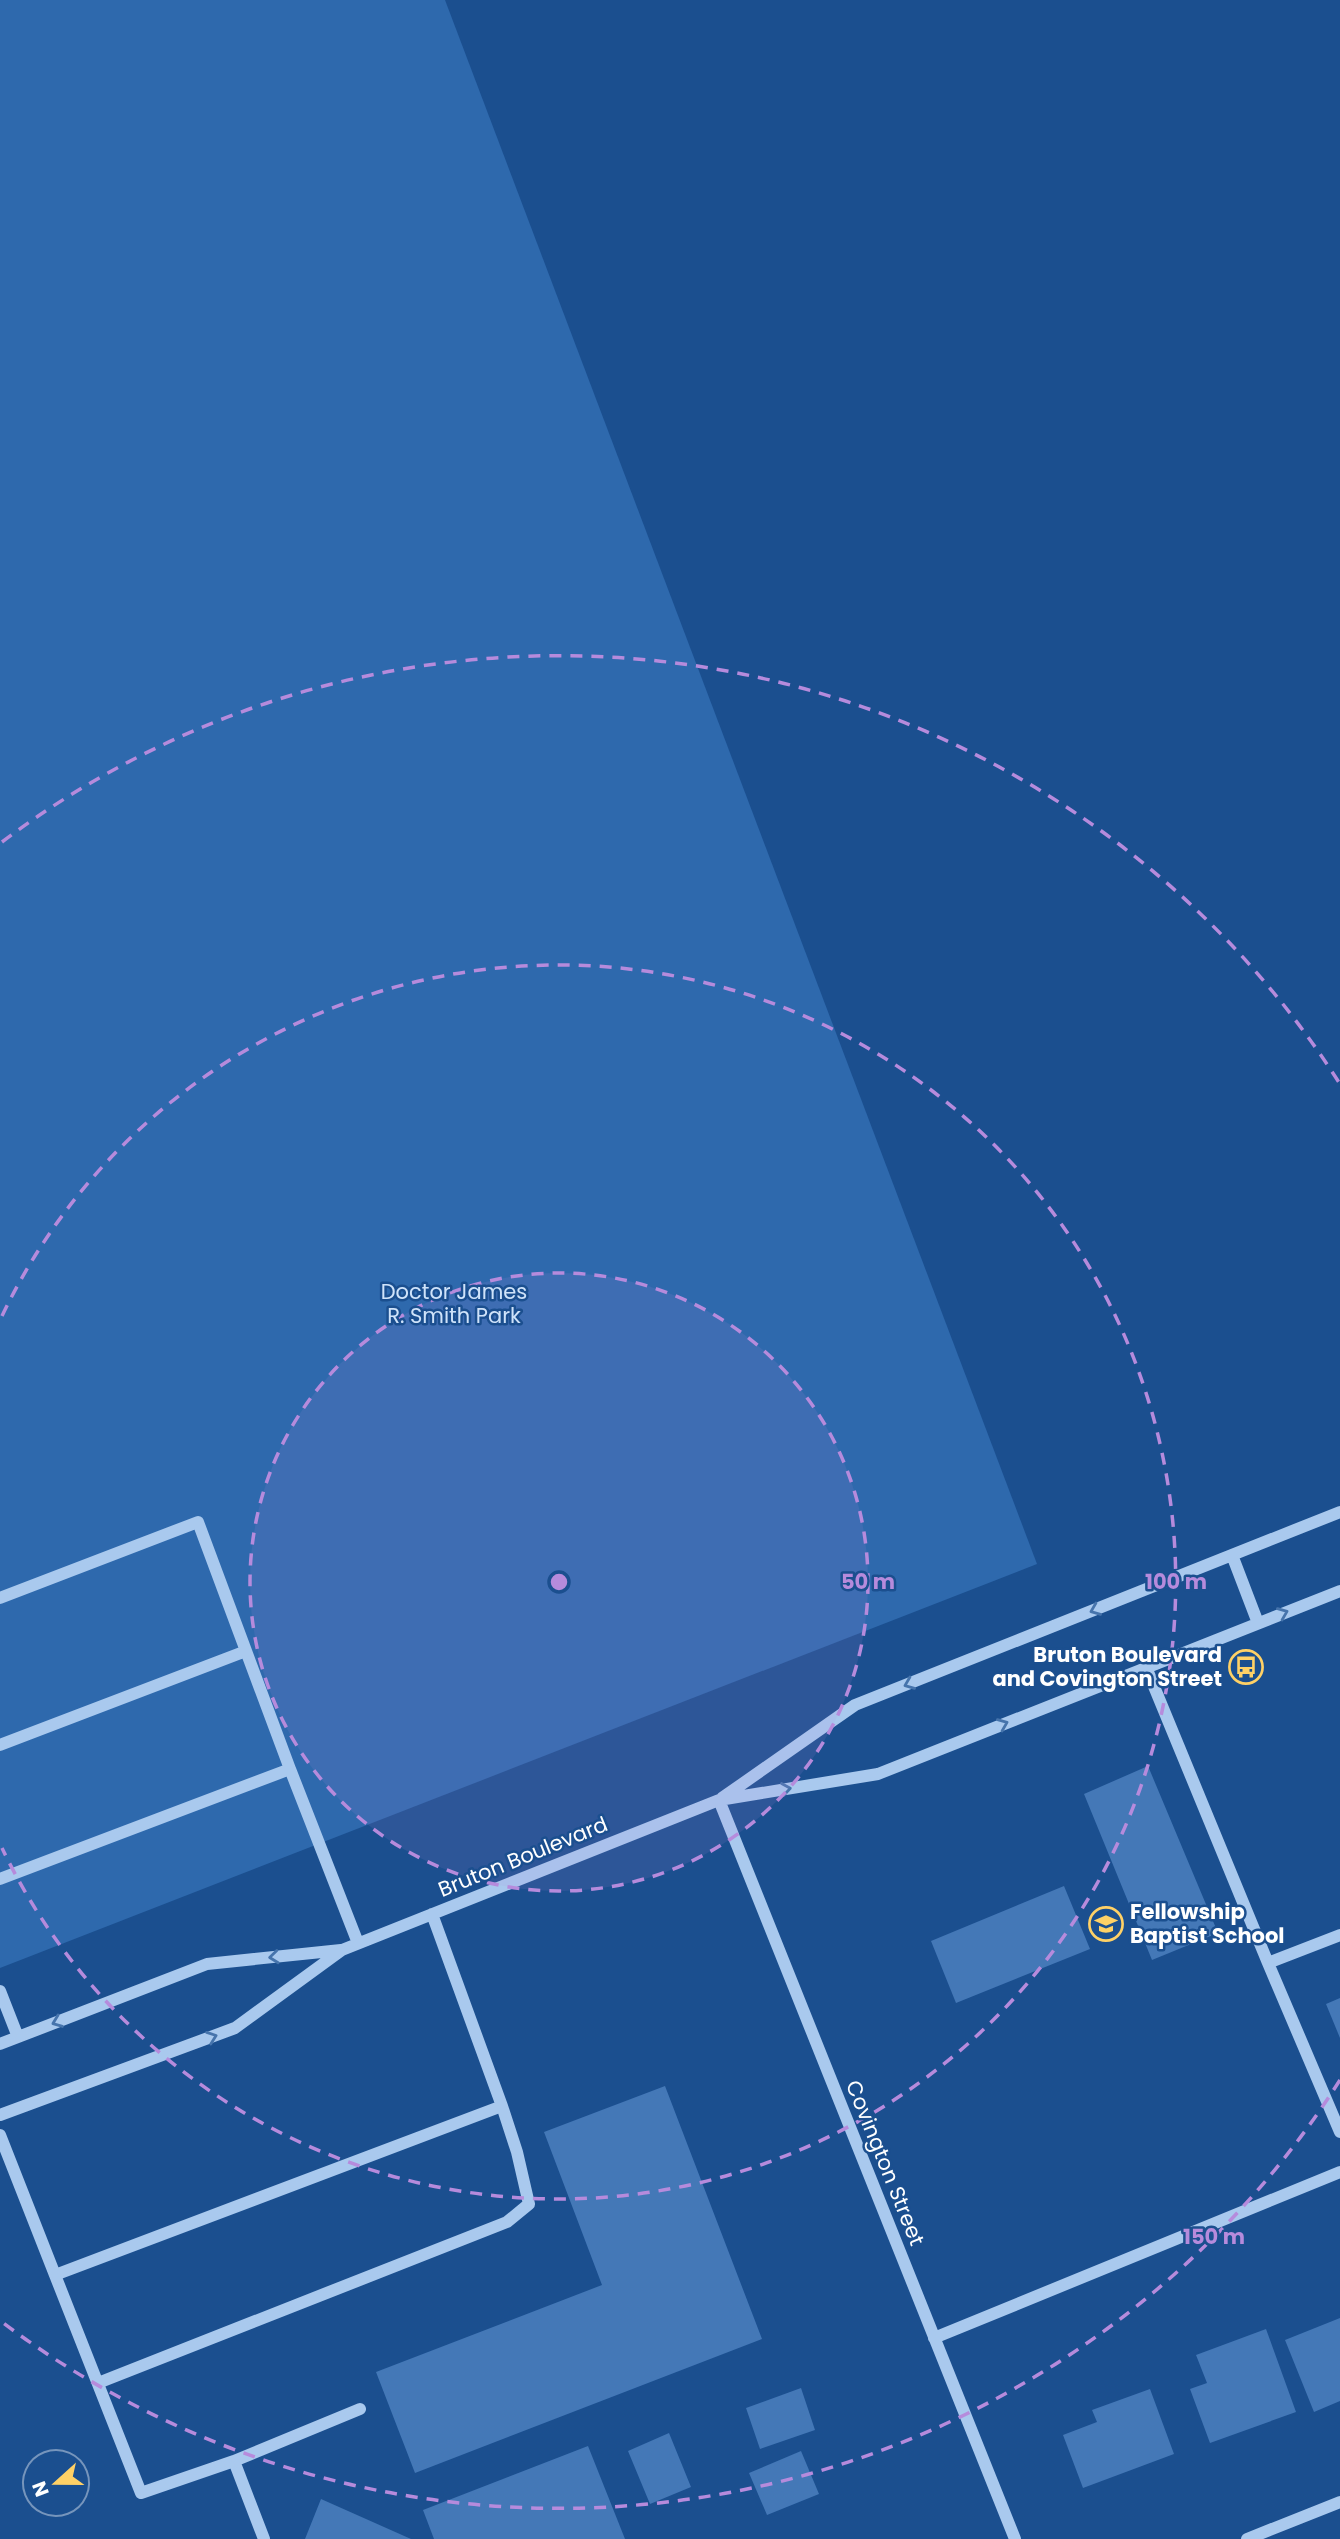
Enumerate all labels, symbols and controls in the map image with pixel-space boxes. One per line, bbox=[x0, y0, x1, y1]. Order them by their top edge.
park label: Doctor James R. Smith Park bbox=[381, 1277, 527, 1330]
text: 50 m bbox=[841, 1567, 895, 1596]
text: 100 m bbox=[1145, 1567, 1207, 1596]
centre of rings bbox=[547, 1570, 571, 1594]
one-way arrow bbox=[1089, 1602, 1102, 1616]
one-way arrow bbox=[1276, 1608, 1288, 1622]
place label: Bruton Boulevard and Covington Street bbox=[992, 1640, 1222, 1693]
bus stop icon: Bruton Boulevard and Covington Street bbox=[1227, 1648, 1265, 1686]
one-way arrow bbox=[904, 1676, 916, 1690]
one-way arrow bbox=[996, 1719, 1008, 1733]
one-way arrow bbox=[780, 1782, 792, 1797]
street label: Bruton Boulevard bbox=[434, 1809, 612, 1904]
place label: Fellowship Baptist School bbox=[1130, 1897, 1285, 1950]
school or university icon: Fellowship Baptist School bbox=[1087, 1905, 1125, 1943]
one-way arrow bbox=[268, 1949, 279, 1964]
one-way arrow bbox=[52, 2013, 64, 2027]
one-way arrow bbox=[206, 2031, 218, 2045]
street label: Covington Street bbox=[839, 2076, 932, 2250]
text: 150 m bbox=[1183, 2222, 1245, 2251]
north arrow bbox=[21, 2448, 91, 2518]
text: N bbox=[25, 2477, 56, 2500]

